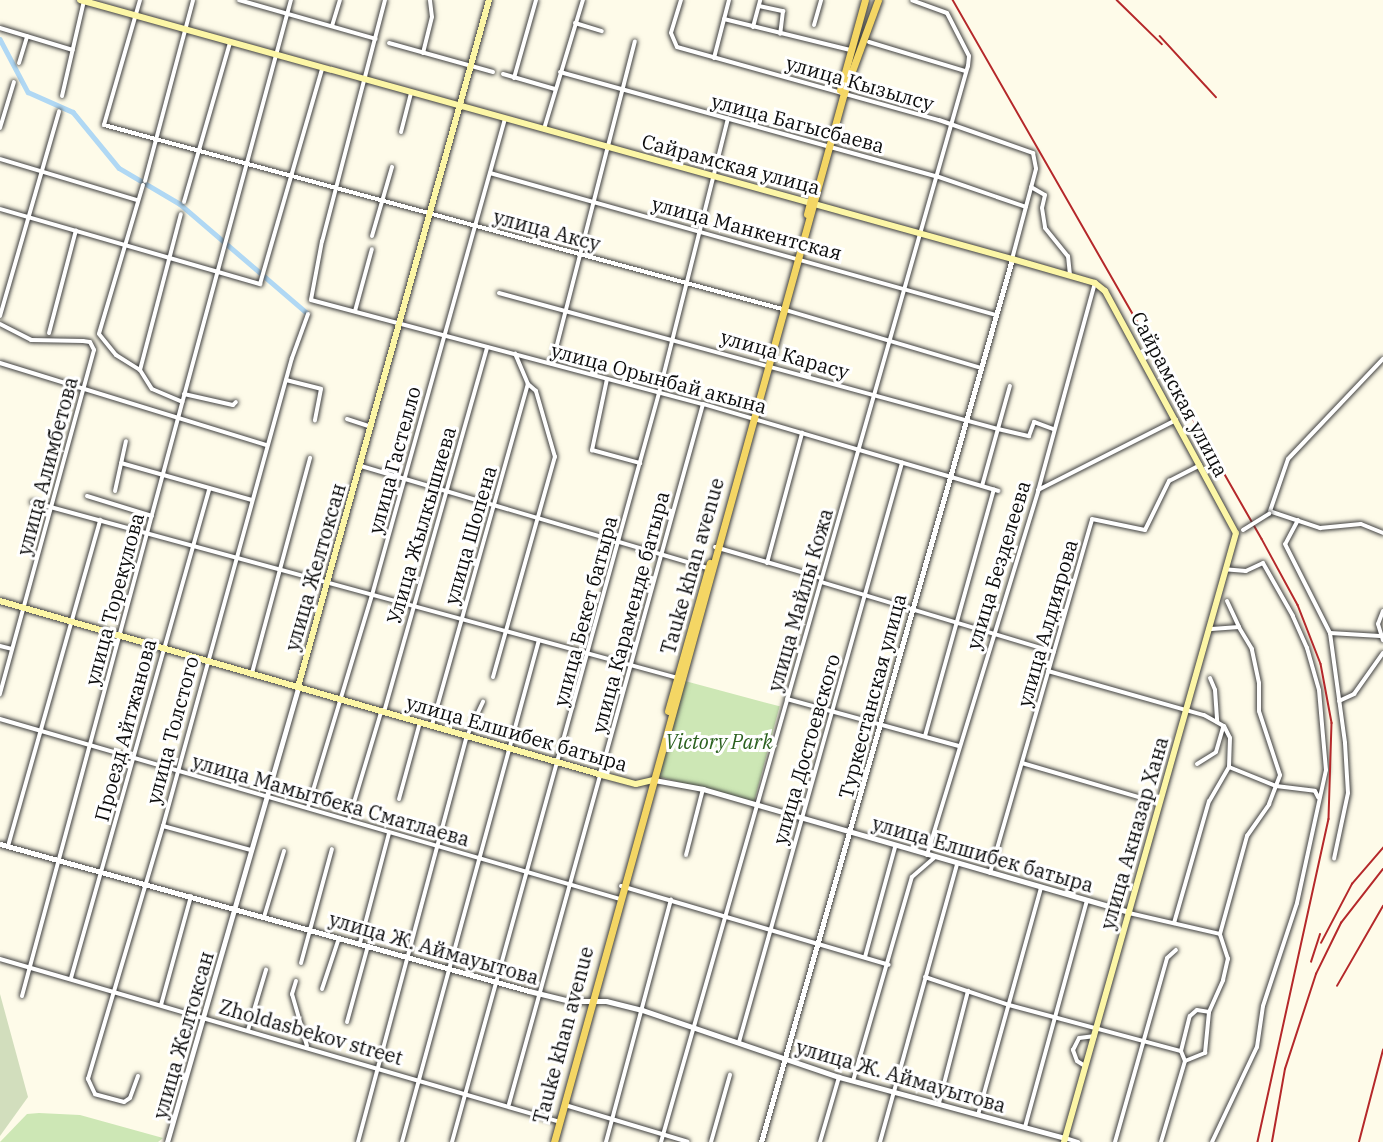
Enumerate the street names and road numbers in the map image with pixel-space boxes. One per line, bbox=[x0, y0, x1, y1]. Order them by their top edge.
street label: улица Кызылсу bbox=[783, 50, 937, 116]
street label: улица Багысбаева bbox=[709, 88, 887, 158]
street label: Сайрамская улица bbox=[639, 129, 823, 199]
street label: улица Манкентская bbox=[649, 191, 845, 265]
street label: улица Аксу bbox=[491, 204, 603, 256]
street label: Сайрамская улица bbox=[1126, 307, 1234, 481]
street label: улица Карасу bbox=[718, 324, 852, 384]
street label: улица Орынбай акына bbox=[548, 338, 770, 418]
street label: улица Алимбетова bbox=[12, 374, 82, 558]
street label: улица Гастелло bbox=[363, 383, 425, 537]
street label: Улица Жылкышиева bbox=[381, 424, 461, 626]
street label: улица Шопена bbox=[439, 463, 501, 607]
street label: Tauke khan avenue bbox=[655, 475, 729, 657]
street label: улица Безделеева bbox=[961, 478, 1035, 652]
street label: улица Желтоксан bbox=[280, 480, 350, 654]
street label: улица Караменде батыра bbox=[586, 488, 674, 736]
street label: улица Майлы Кожа bbox=[762, 506, 838, 694]
street label: улица Торекулова bbox=[79, 510, 149, 688]
street label: улица Бекет батыра bbox=[548, 513, 622, 709]
street label: улица Алдиярова bbox=[1012, 537, 1082, 709]
street label: Туркестанская улица bbox=[833, 591, 911, 801]
street label: Проезд Айтжанова bbox=[89, 636, 161, 824]
street label: улица Достоевского bbox=[767, 651, 845, 847]
street label: улица Толстого bbox=[141, 653, 203, 807]
street label: улица Елшибек батыра bbox=[404, 690, 630, 776]
street label: улица Акназар Хана bbox=[1095, 734, 1173, 932]
street label: улица Мамытбека Сматлаева bbox=[190, 749, 472, 851]
street label: улица Елшибек батыра bbox=[870, 811, 1096, 897]
street label: улица Ж. Аймауытова bbox=[326, 907, 542, 989]
street label: Tauke khan avenue bbox=[528, 944, 598, 1126]
street label: улица Желтоксан bbox=[148, 948, 218, 1122]
street label: Zholdasbekov street bbox=[216, 994, 406, 1070]
street label: улица Ж. Аймауытова bbox=[793, 1035, 1009, 1117]

